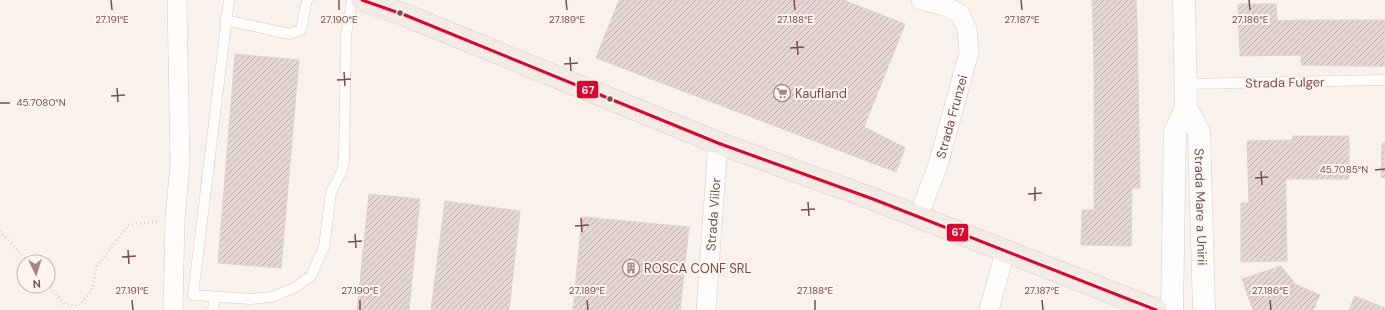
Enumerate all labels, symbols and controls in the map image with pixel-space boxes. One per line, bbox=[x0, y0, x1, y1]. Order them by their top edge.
unlabelled marker bbox=[395, 8, 405, 18]
text: 27.191°E bbox=[95, 13, 129, 26]
text: 27.190°E bbox=[320, 13, 358, 26]
text: 27.189°E bbox=[549, 13, 586, 26]
text: 27.188°E bbox=[777, 13, 814, 26]
text: 27.187°E bbox=[1004, 13, 1040, 26]
text: 27.186°E bbox=[1232, 13, 1269, 26]
street label: Strada Frunzei bbox=[932, 73, 971, 161]
street label: Strada Fulger bbox=[1245, 73, 1325, 92]
line badge: 67 bbox=[576, 80, 599, 99]
text: 67 bbox=[582, 83, 594, 97]
supermarket icon: Kaufland bbox=[772, 83, 792, 103]
place label: Kaufland bbox=[795, 85, 847, 102]
unlabelled marker bbox=[605, 94, 615, 104]
text: 45.7080°N bbox=[16, 96, 66, 109]
street label: Strada Mare a Unirii bbox=[1190, 148, 1211, 266]
text: 45.7085°N bbox=[1320, 163, 1368, 176]
street label: Strada Viilor bbox=[702, 177, 725, 252]
line badge: 67 bbox=[946, 223, 969, 242]
text: 67 bbox=[952, 225, 964, 239]
north arrow bbox=[16, 254, 56, 294]
building icon: ROSCA CONF SRL bbox=[621, 258, 641, 278]
place label: ROSCA CONF SRL bbox=[644, 260, 752, 277]
text: N bbox=[32, 277, 41, 291]
text: 27.191°E bbox=[115, 284, 149, 297]
text: 27.190°E bbox=[341, 284, 379, 297]
text: 27.189°E bbox=[569, 284, 606, 297]
text: 27.188°E bbox=[797, 284, 834, 297]
text: 27.187°E bbox=[1024, 284, 1060, 297]
text: 27.186°E bbox=[1252, 284, 1289, 297]

